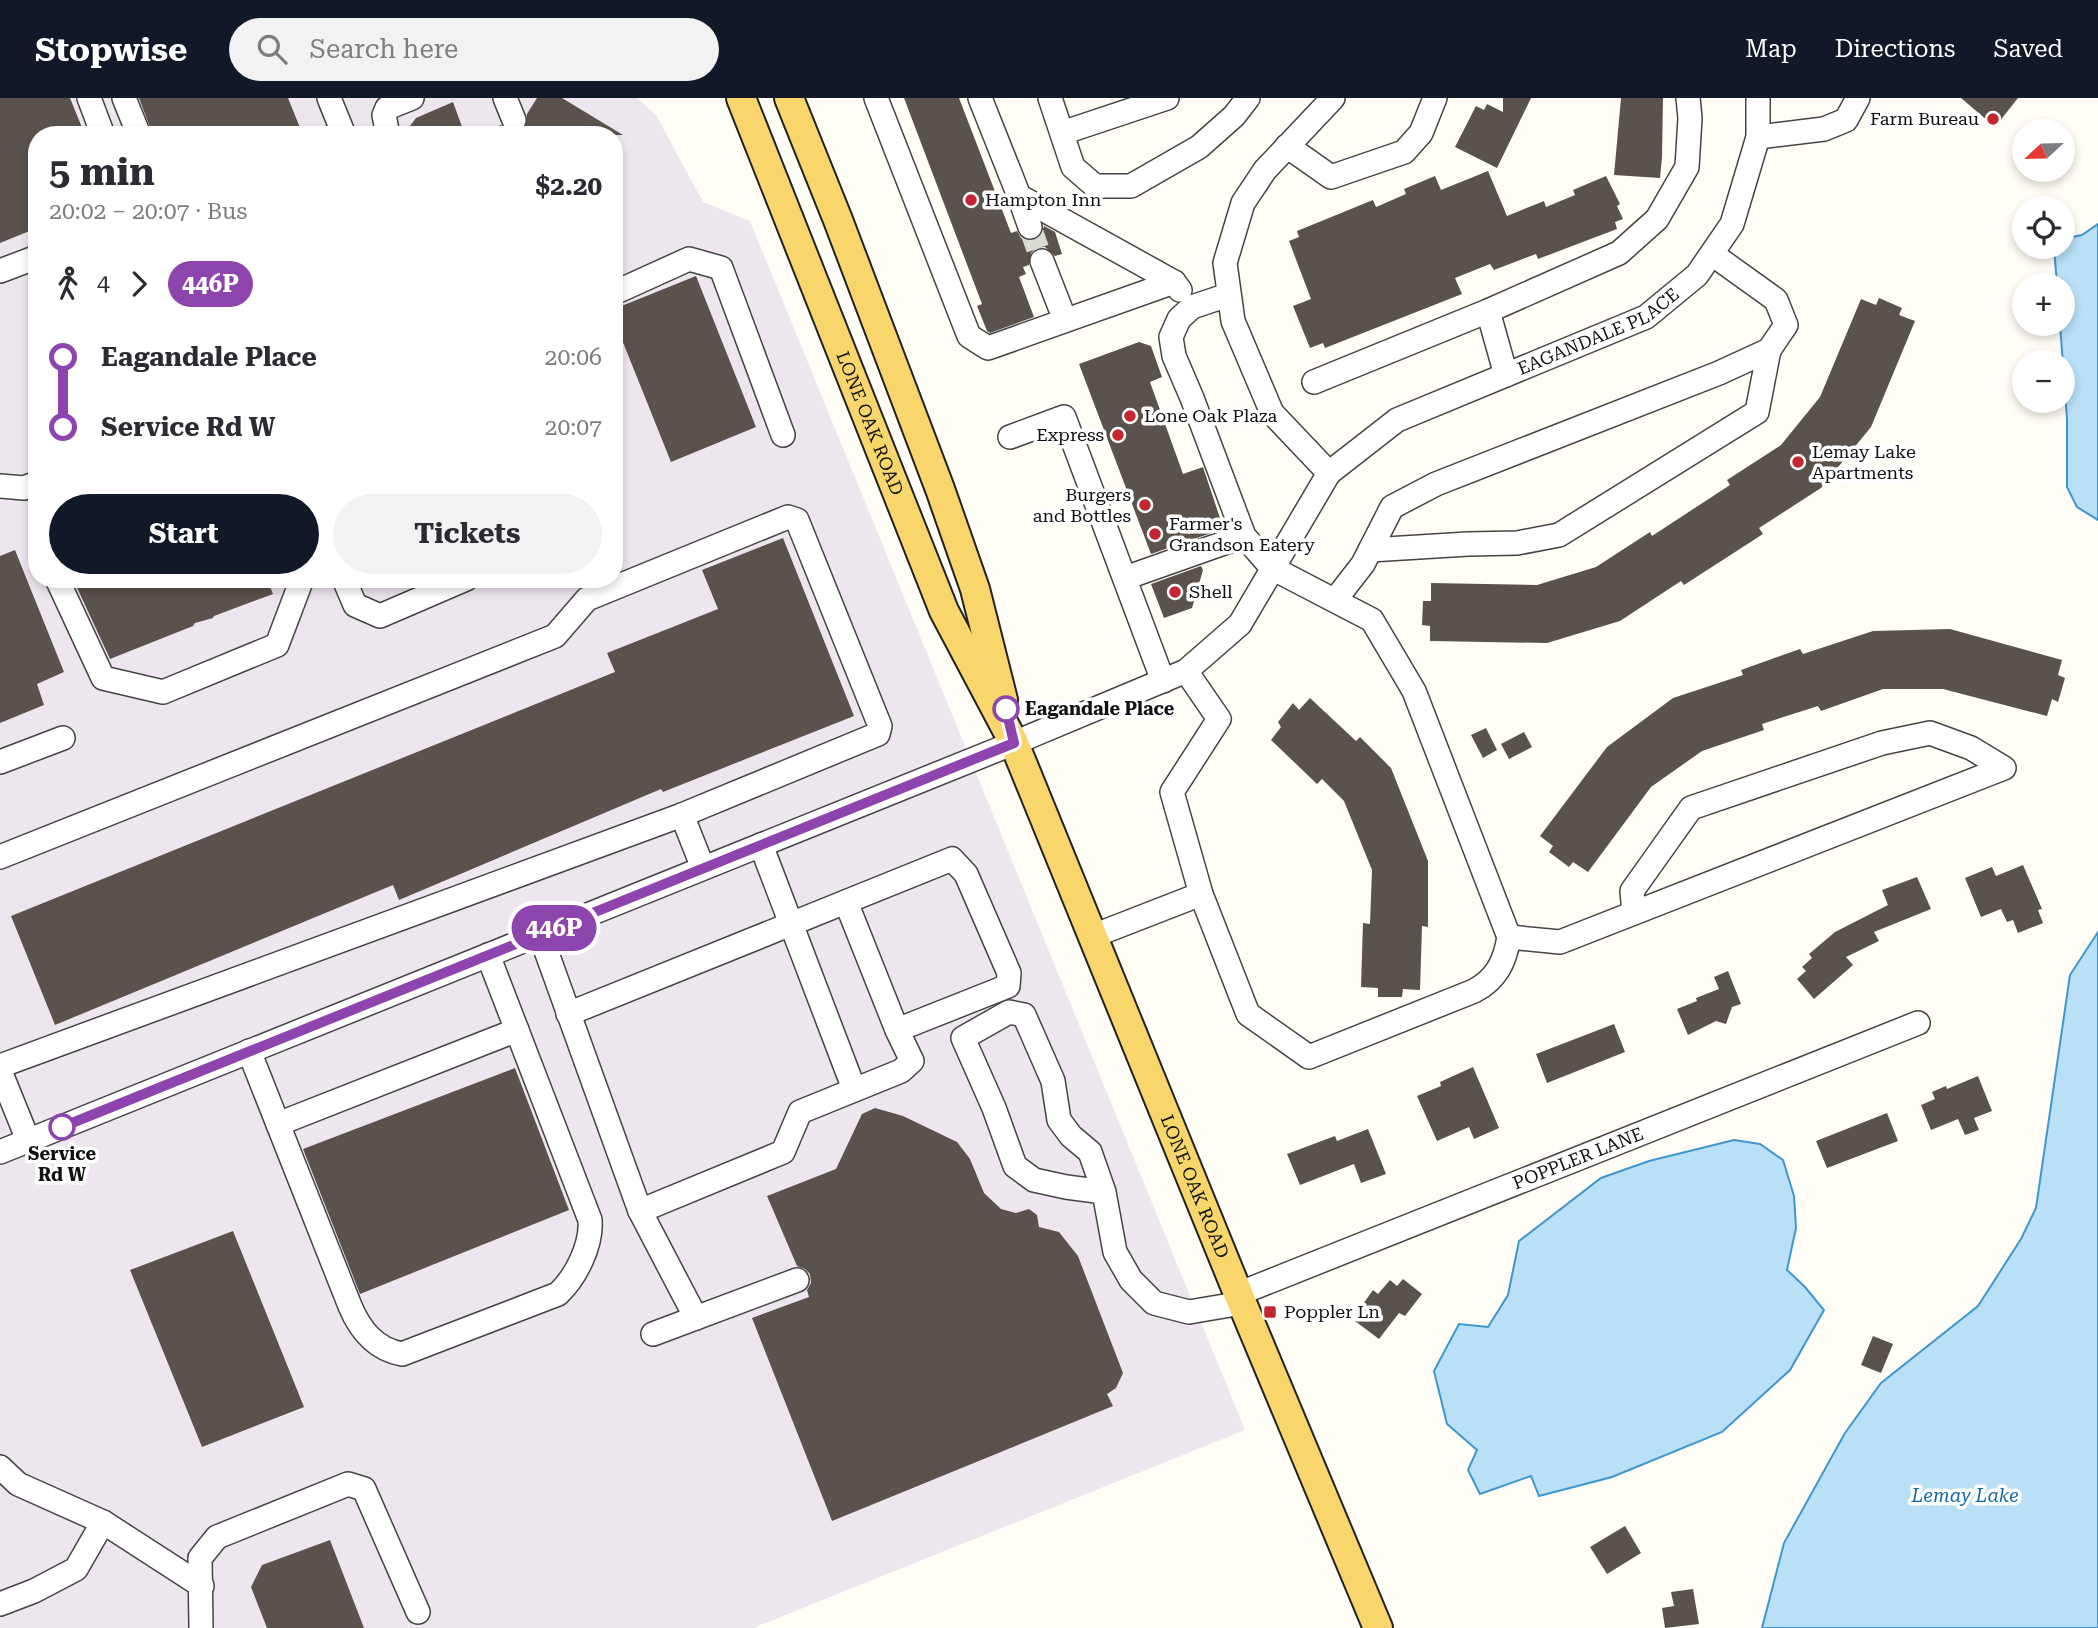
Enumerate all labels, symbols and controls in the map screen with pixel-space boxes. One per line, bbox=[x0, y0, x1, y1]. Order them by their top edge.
search box bbox=[229, 18, 719, 81]
text: Stopwise bbox=[35, 30, 187, 69]
icon: search bbox=[253, 30, 291, 68]
text: Search here bbox=[309, 34, 458, 64]
text: Map bbox=[1745, 35, 1797, 63]
text: Directions bbox=[1835, 35, 1955, 63]
text: Saved bbox=[1993, 35, 2063, 63]
place label: Farm Bureau bbox=[1870, 108, 1979, 129]
marker: Farm Bureau bbox=[1985, 111, 2001, 127]
north arrow bbox=[2012, 119, 2076, 182]
map controls bbox=[2012, 119, 2075, 413]
text: 5 min bbox=[49, 150, 155, 194]
text: $2.20 bbox=[536, 171, 602, 201]
place label: Hampton Inn bbox=[985, 189, 1102, 210]
marker: Hampton Inn bbox=[963, 192, 979, 208]
button: locate bbox=[2012, 196, 2075, 259]
text: 20:02 – 20:07 · Bus bbox=[49, 198, 247, 225]
icon: walk bbox=[49, 265, 87, 303]
icon: forward bbox=[120, 265, 158, 303]
text: 4 bbox=[97, 270, 110, 297]
text: 446P bbox=[182, 270, 239, 298]
button: + bbox=[2012, 273, 2075, 336]
street label: EAGANDALE PLACE bbox=[1514, 283, 1683, 379]
text: Eagandale Place bbox=[101, 342, 317, 372]
text: 20:06 bbox=[545, 344, 602, 371]
street label: LONE OAK ROAD bbox=[832, 348, 908, 498]
button: − bbox=[2012, 350, 2075, 413]
place label: Lone Oak Plaza bbox=[1144, 405, 1278, 426]
marker: Lone Oak Plaza bbox=[1122, 408, 1138, 424]
text: Service Rd W bbox=[101, 412, 276, 442]
text: 20:07 bbox=[545, 414, 602, 441]
place label: Express bbox=[1036, 424, 1104, 445]
marker: Express bbox=[1110, 427, 1126, 443]
place label: Lemay Lake Apartments bbox=[1812, 441, 1916, 483]
marker: Lemay Lake Apartments bbox=[1790, 454, 1806, 470]
place label: Burgers and Bottles bbox=[1033, 484, 1131, 526]
button: Start bbox=[49, 494, 319, 574]
button: Tickets bbox=[333, 494, 602, 574]
marker: Burgers and Bottles bbox=[1137, 497, 1153, 513]
place label: Farmer's Grandson Eatery bbox=[1169, 513, 1315, 555]
marker: Farmer's Grandson Eatery bbox=[1147, 526, 1163, 542]
place label: Shell bbox=[1189, 581, 1233, 602]
marker: Shell bbox=[1167, 584, 1183, 600]
marker: Eagandale Place bbox=[993, 696, 1019, 722]
place label: Eagandale Place bbox=[1025, 698, 1175, 719]
line badge: 446P bbox=[505, 905, 603, 951]
text: 446P bbox=[526, 914, 582, 942]
street label: LONE OAK ROAD bbox=[1156, 1112, 1234, 1261]
marker: Service Rd W bbox=[49, 1114, 75, 1140]
street label: POPPLER LANE bbox=[1509, 1123, 1646, 1193]
place label: Service Rd W bbox=[28, 1143, 97, 1185]
place label: Poppler Ln bbox=[1284, 1301, 1380, 1322]
marker: Poppler Ln bbox=[1262, 1304, 1278, 1320]
water label: Lemay Lake bbox=[1910, 1484, 2019, 1507]

